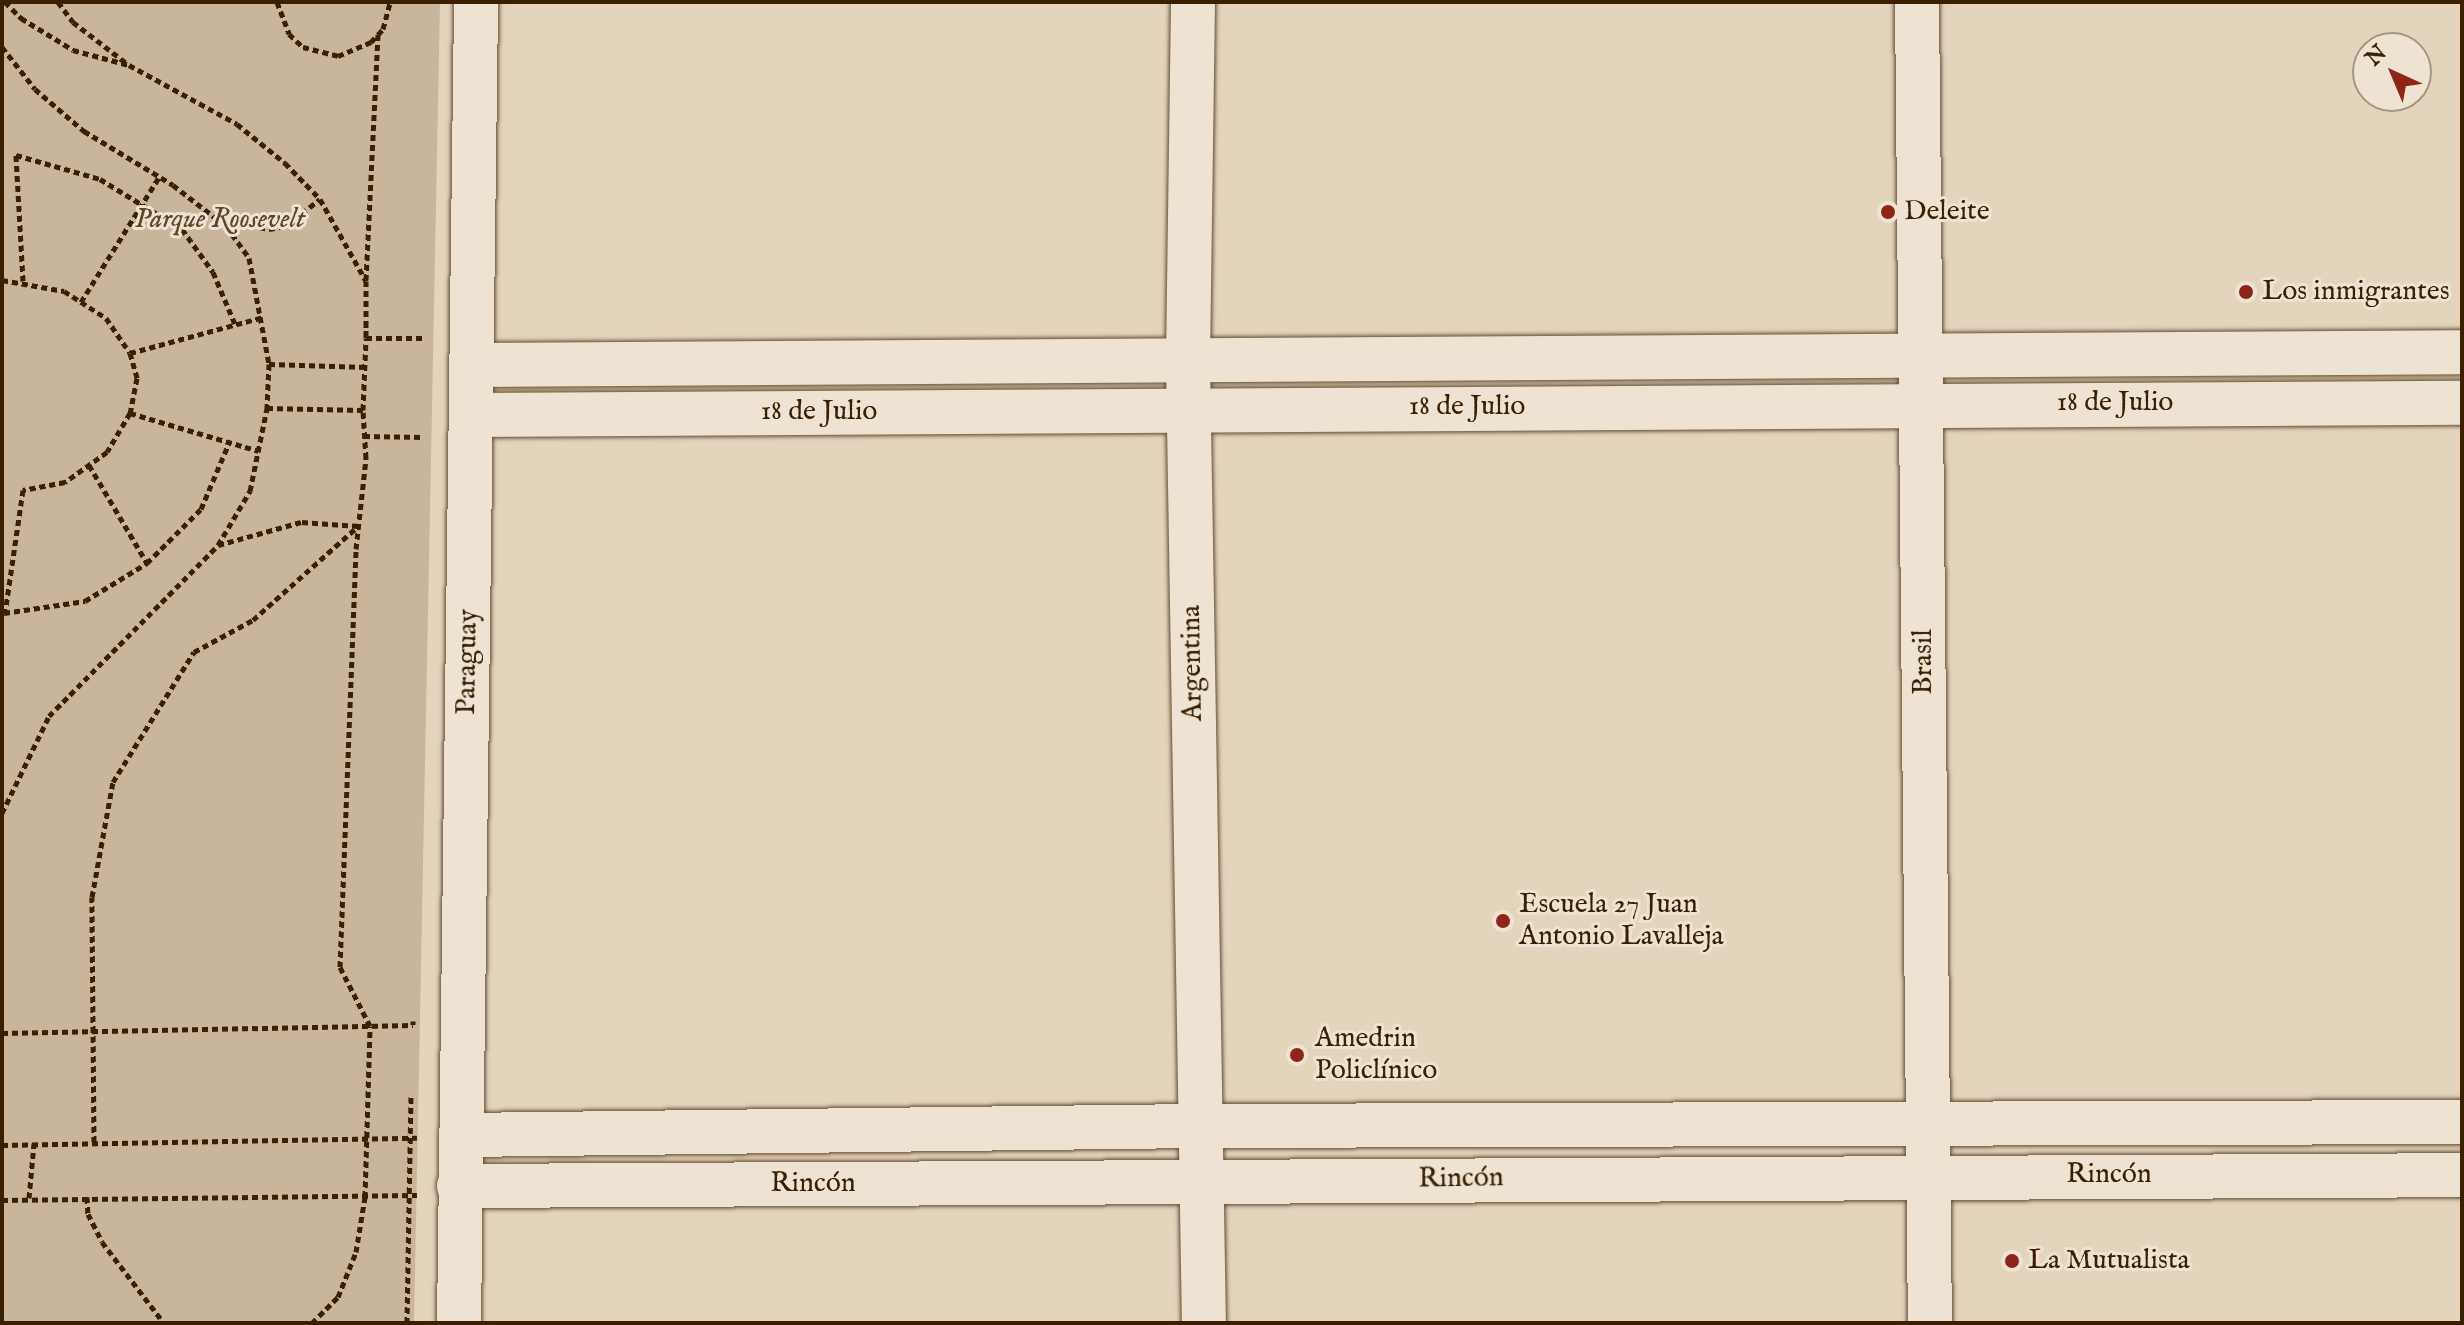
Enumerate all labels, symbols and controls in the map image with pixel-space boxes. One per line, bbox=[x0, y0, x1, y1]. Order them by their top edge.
north arrow bbox=[2352, 32, 2432, 112]
text: N bbox=[2360, 39, 2393, 73]
place label: Deleite bbox=[1904, 195, 1990, 229]
park label: Parque Roosevelt bbox=[135, 203, 305, 237]
marker: Deleite bbox=[1879, 203, 1897, 221]
place label: Los inmigrantes bbox=[2262, 275, 2449, 309]
marker: Los inmigrantes bbox=[2237, 283, 2255, 301]
street label: 18 de Julio bbox=[2057, 386, 2173, 420]
street label: 18 de Julio bbox=[1409, 390, 1525, 424]
street label: 18 de Julio bbox=[761, 395, 877, 429]
street label: Argentina bbox=[1175, 605, 1211, 721]
street label: Paraguay bbox=[450, 609, 486, 715]
street label: Brasil bbox=[1907, 629, 1941, 695]
place label: Escuela 27 Juan Antonio Lavalleja bbox=[1519, 888, 1724, 954]
marker: Escuela 27 Juan Antonio Lavalleja bbox=[1494, 912, 1512, 930]
place label: Amedrin Policlínico bbox=[1315, 1022, 1437, 1088]
marker: Amedrin Policlínico bbox=[1286, 1044, 1308, 1066]
street label: Rincón bbox=[2066, 1158, 2152, 1192]
street label: Rincón bbox=[1418, 1161, 1504, 1197]
street label: Rincón bbox=[770, 1167, 856, 1201]
place label: La Mutualista bbox=[2028, 1244, 2190, 1278]
marker: La Mutualista bbox=[2003, 1252, 2021, 1270]

